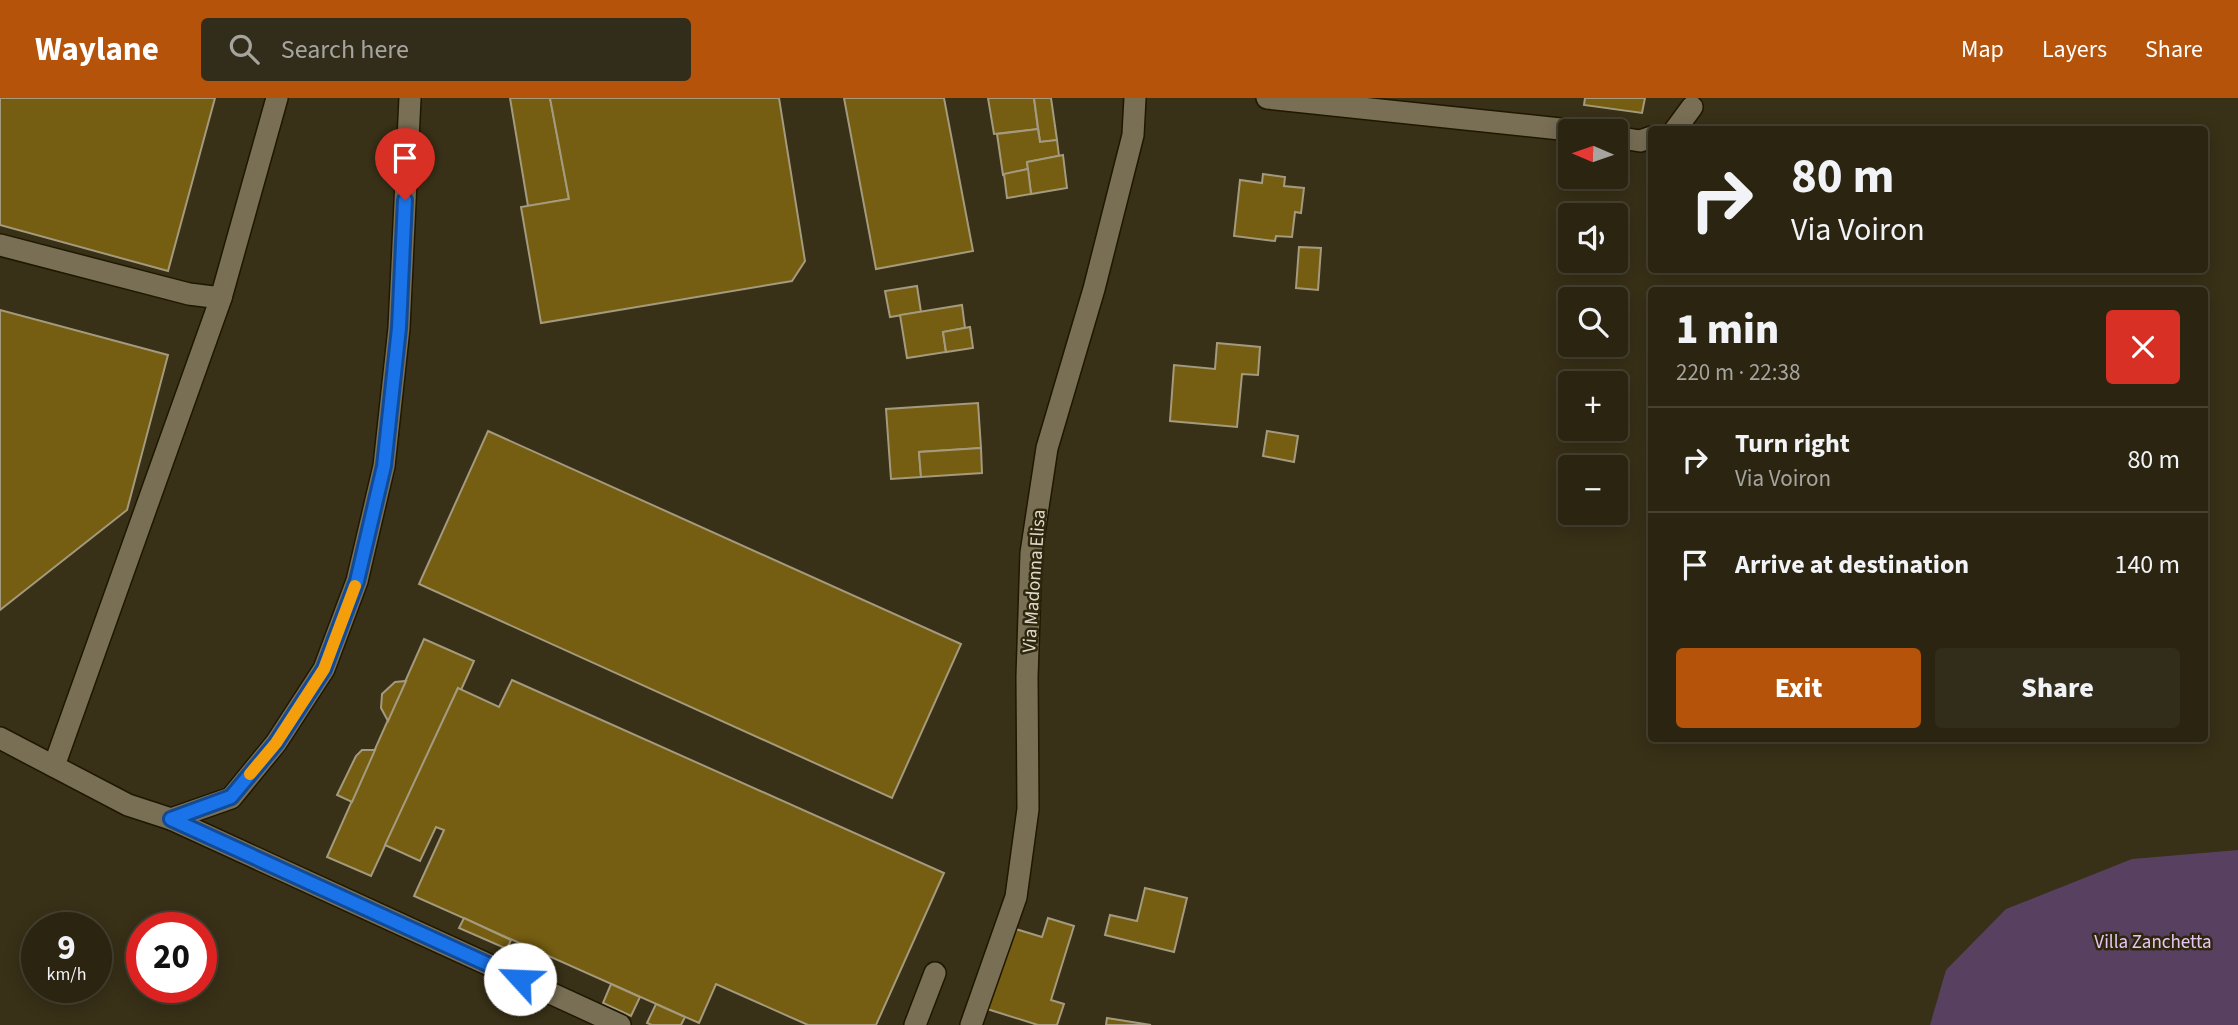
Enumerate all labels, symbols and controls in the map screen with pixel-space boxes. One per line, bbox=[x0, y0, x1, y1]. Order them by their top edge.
search box bbox=[201, 18, 691, 81]
text: Waylane bbox=[35, 26, 159, 73]
icon: search bbox=[225, 30, 263, 68]
text: Search here bbox=[281, 31, 409, 68]
text: Map bbox=[1961, 32, 2004, 67]
text: Layers bbox=[2042, 32, 2107, 67]
text: Share bbox=[2145, 32, 2203, 67]
north arrow bbox=[1558, 119, 1628, 189]
map controls bbox=[1558, 119, 1628, 525]
pin bbox=[375, 128, 435, 200]
icon: arrive bbox=[386, 139, 424, 177]
text: 80 m bbox=[1791, 142, 1895, 212]
icon: right bbox=[1676, 154, 1767, 245]
button: sound bbox=[1558, 203, 1628, 273]
text: Via Voiron bbox=[1791, 207, 1925, 253]
button: search bbox=[1558, 287, 1628, 357]
text: 1 min bbox=[1676, 300, 1779, 360]
button: close bbox=[2106, 310, 2180, 384]
text: 220 m · 22:38 bbox=[1676, 356, 1800, 389]
button: + bbox=[1558, 371, 1628, 441]
text: Turn right bbox=[1735, 425, 1850, 462]
icon: right bbox=[1676, 441, 1714, 479]
text: 80 m bbox=[2127, 441, 2180, 478]
button: − bbox=[1558, 455, 1628, 525]
text: Via Voiron bbox=[1735, 462, 1831, 495]
street label: Via Madonna Elisa bbox=[1016, 509, 1053, 654]
icon: arrive bbox=[1676, 546, 1714, 584]
text: Arrive at destination bbox=[1735, 546, 1969, 583]
text: 140 m bbox=[2114, 546, 2180, 583]
button: Exit bbox=[1676, 648, 1921, 728]
button: Share bbox=[1935, 648, 2180, 728]
speed limit sign: 20 bbox=[126, 912, 217, 1003]
text: 9 bbox=[57, 923, 76, 973]
park label: Villa Zanchetta bbox=[2094, 929, 2212, 956]
position arrow bbox=[483, 942, 557, 1016]
text: km/h bbox=[47, 962, 86, 987]

